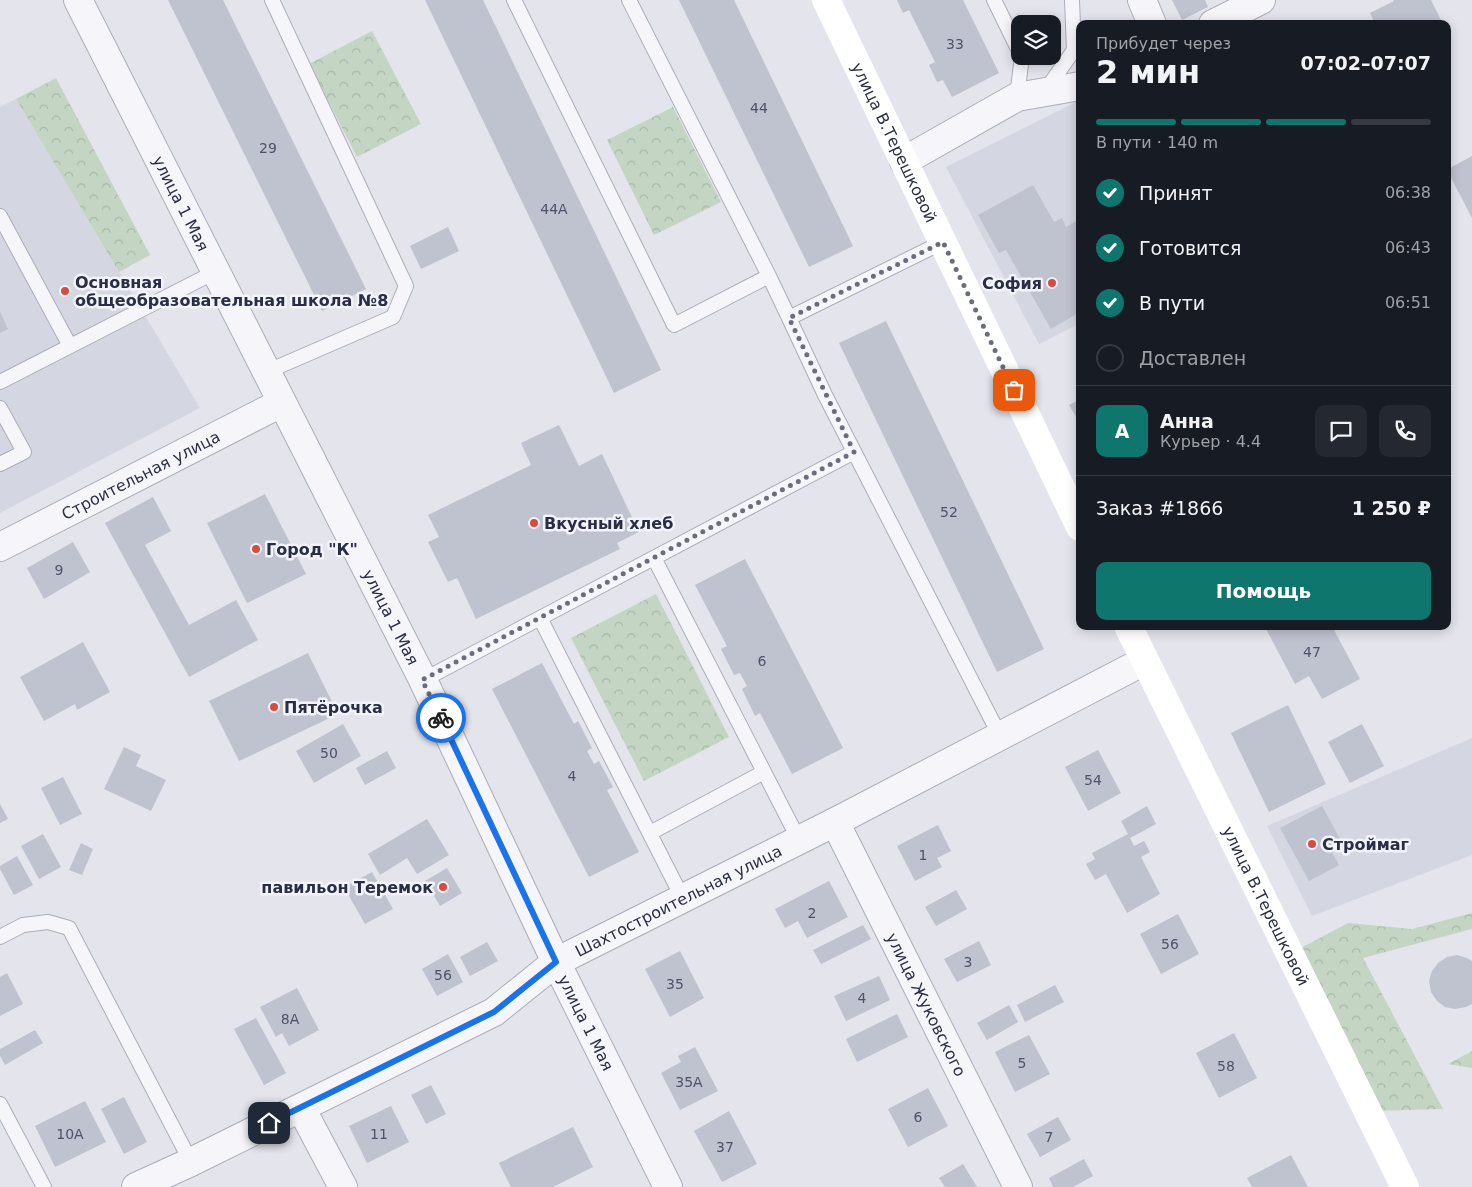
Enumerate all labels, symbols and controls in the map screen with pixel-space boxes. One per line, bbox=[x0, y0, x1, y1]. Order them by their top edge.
map controls bbox=[1011, 15, 1061, 65]
button: layers bbox=[1011, 15, 1061, 65]
text: Прибудет через bbox=[1096, 34, 1231, 53]
house number: 33 bbox=[946, 36, 964, 52]
text: 07:02–07:07 bbox=[1301, 52, 1431, 74]
text: 2 мин bbox=[1096, 53, 1200, 91]
street label: улица В.Терешковой bbox=[848, 59, 941, 226]
house number: 44 bbox=[750, 100, 768, 116]
text: В пути · 140 m bbox=[1096, 133, 1218, 152]
house number: 29 bbox=[259, 140, 277, 156]
street label: улица 1 Мая bbox=[149, 153, 213, 254]
icon: check bbox=[1096, 179, 1124, 207]
text: Принят bbox=[1139, 182, 1213, 204]
text: 06:38 bbox=[1385, 183, 1431, 202]
house number: 44А bbox=[540, 201, 568, 217]
icon: check bbox=[1096, 234, 1124, 262]
text: Готовится bbox=[1139, 237, 1241, 259]
text: 06:43 bbox=[1385, 238, 1431, 257]
place label: Основная общеобразовательная школа №8 bbox=[75, 273, 388, 310]
place label: София bbox=[982, 274, 1042, 293]
marker: София bbox=[1046, 277, 1058, 289]
marker: Основная общеобразовательная школа №8 bbox=[59, 285, 71, 297]
icon: check bbox=[1096, 289, 1124, 317]
text: В пути bbox=[1139, 292, 1205, 314]
text: 06:51 bbox=[1385, 293, 1431, 312]
text: Доставлен bbox=[1139, 347, 1246, 369]
pin bbox=[993, 369, 1035, 411]
icon: bag bbox=[1000, 376, 1028, 404]
button: chat bbox=[1315, 405, 1367, 457]
button: phone bbox=[1379, 405, 1431, 457]
text: Анна bbox=[1160, 410, 1214, 432]
text: А bbox=[1115, 420, 1129, 442]
street label: Строительная улица bbox=[58, 427, 223, 524]
text: Курьер · 4.4 bbox=[1160, 432, 1261, 451]
text: Заказ #1866 bbox=[1096, 497, 1223, 519]
text: 1 250 ₽ bbox=[1352, 497, 1431, 519]
house number: 52 bbox=[940, 504, 958, 520]
place label: Вкусный хлеб bbox=[544, 514, 673, 533]
marker: Вкусный хлеб bbox=[528, 517, 540, 529]
place label: Город "К" bbox=[266, 540, 358, 559]
marker: Город "К" bbox=[250, 543, 262, 555]
house number: 9 bbox=[55, 562, 63, 578]
button: Помощь bbox=[1096, 562, 1431, 620]
street label: улица 1 Мая bbox=[359, 566, 423, 668]
house number: 47 bbox=[1303, 644, 1321, 660]
house number: 6 bbox=[758, 653, 767, 669]
courier bbox=[416, 693, 466, 743]
place label: Пятёрочка bbox=[284, 698, 383, 717]
marker: Пятёрочка bbox=[268, 701, 280, 713]
icon: bike bbox=[427, 704, 455, 732]
house number: 50 bbox=[320, 745, 338, 761]
house number: 4 bbox=[568, 768, 577, 784]
house number: 54 bbox=[1084, 772, 1102, 788]
street label: улица В.Терешковой bbox=[1218, 823, 1313, 989]
place label: Строймаг bbox=[1322, 835, 1409, 854]
marker: Строймаг bbox=[1306, 838, 1318, 850]
street label: Шахтостроительная улица bbox=[572, 841, 785, 961]
house number: 1 bbox=[919, 847, 927, 863]
place label: павильон Теремок bbox=[261, 878, 433, 897]
marker: павильон Теремок bbox=[437, 881, 449, 893]
house number: 2 bbox=[808, 905, 816, 921]
street label: улица Жуковского bbox=[882, 930, 970, 1079]
house number: 56 bbox=[1161, 936, 1179, 952]
house number: 3 bbox=[964, 954, 972, 970]
house number: 56 bbox=[434, 967, 452, 983]
street label: улица 1 Мая bbox=[554, 972, 617, 1074]
house number: 35 bbox=[666, 976, 684, 992]
house number: 4 bbox=[858, 990, 867, 1006]
house number: 8А bbox=[281, 1011, 300, 1027]
house number: 5 bbox=[1018, 1055, 1026, 1071]
house number: 58 bbox=[1217, 1058, 1235, 1074]
house number: 35А bbox=[675, 1074, 703, 1090]
pin bbox=[248, 1102, 290, 1144]
icon: home bbox=[255, 1109, 283, 1137]
house number: 6 bbox=[914, 1109, 923, 1125]
house number: 10А bbox=[56, 1126, 84, 1142]
house number: 11 bbox=[370, 1126, 388, 1142]
house number: 7 bbox=[1045, 1129, 1053, 1145]
house number: 37 bbox=[716, 1139, 734, 1155]

